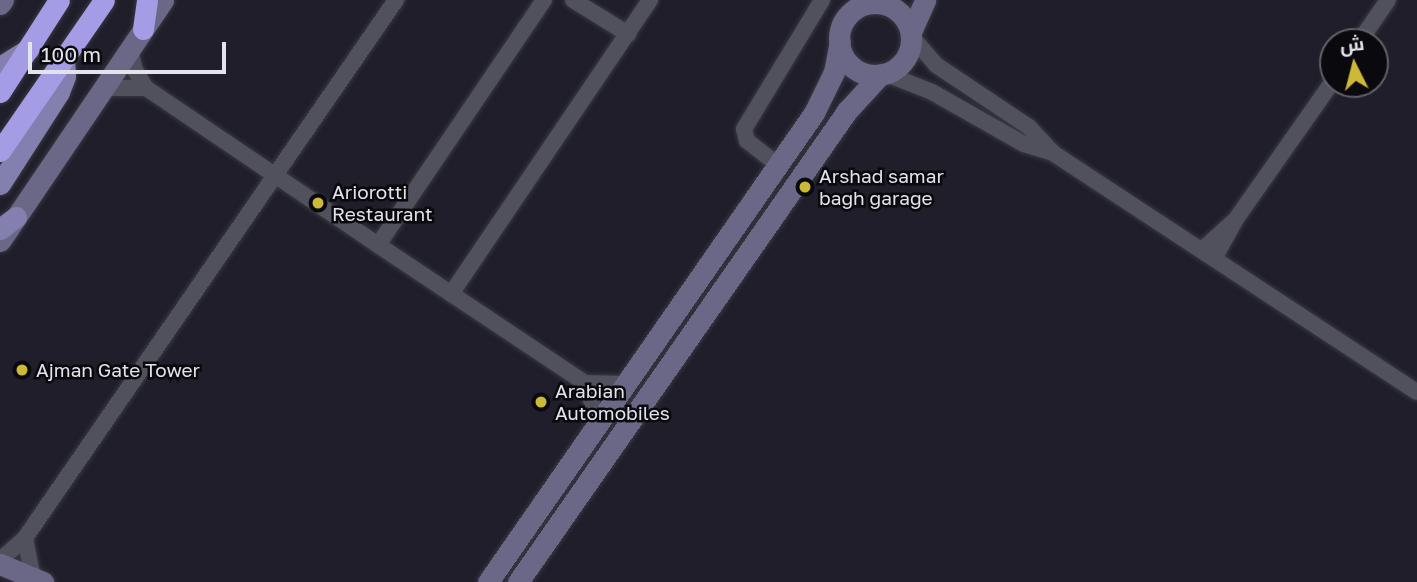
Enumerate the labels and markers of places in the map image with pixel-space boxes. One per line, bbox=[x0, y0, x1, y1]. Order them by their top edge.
place label: Arshad samar bagh garage bbox=[819, 165, 944, 209]
marker: Arshad samar bagh garage bbox=[797, 179, 813, 195]
place label: Ariorotti Restaurant bbox=[332, 181, 433, 225]
marker: Ariorotti Restaurant bbox=[310, 195, 326, 211]
place label: Ajman Gate Tower bbox=[36, 359, 200, 381]
marker: Ajman Gate Tower bbox=[14, 362, 30, 378]
place label: Arabian Automobiles bbox=[555, 380, 670, 424]
marker: Arabian Automobiles bbox=[533, 394, 549, 410]

